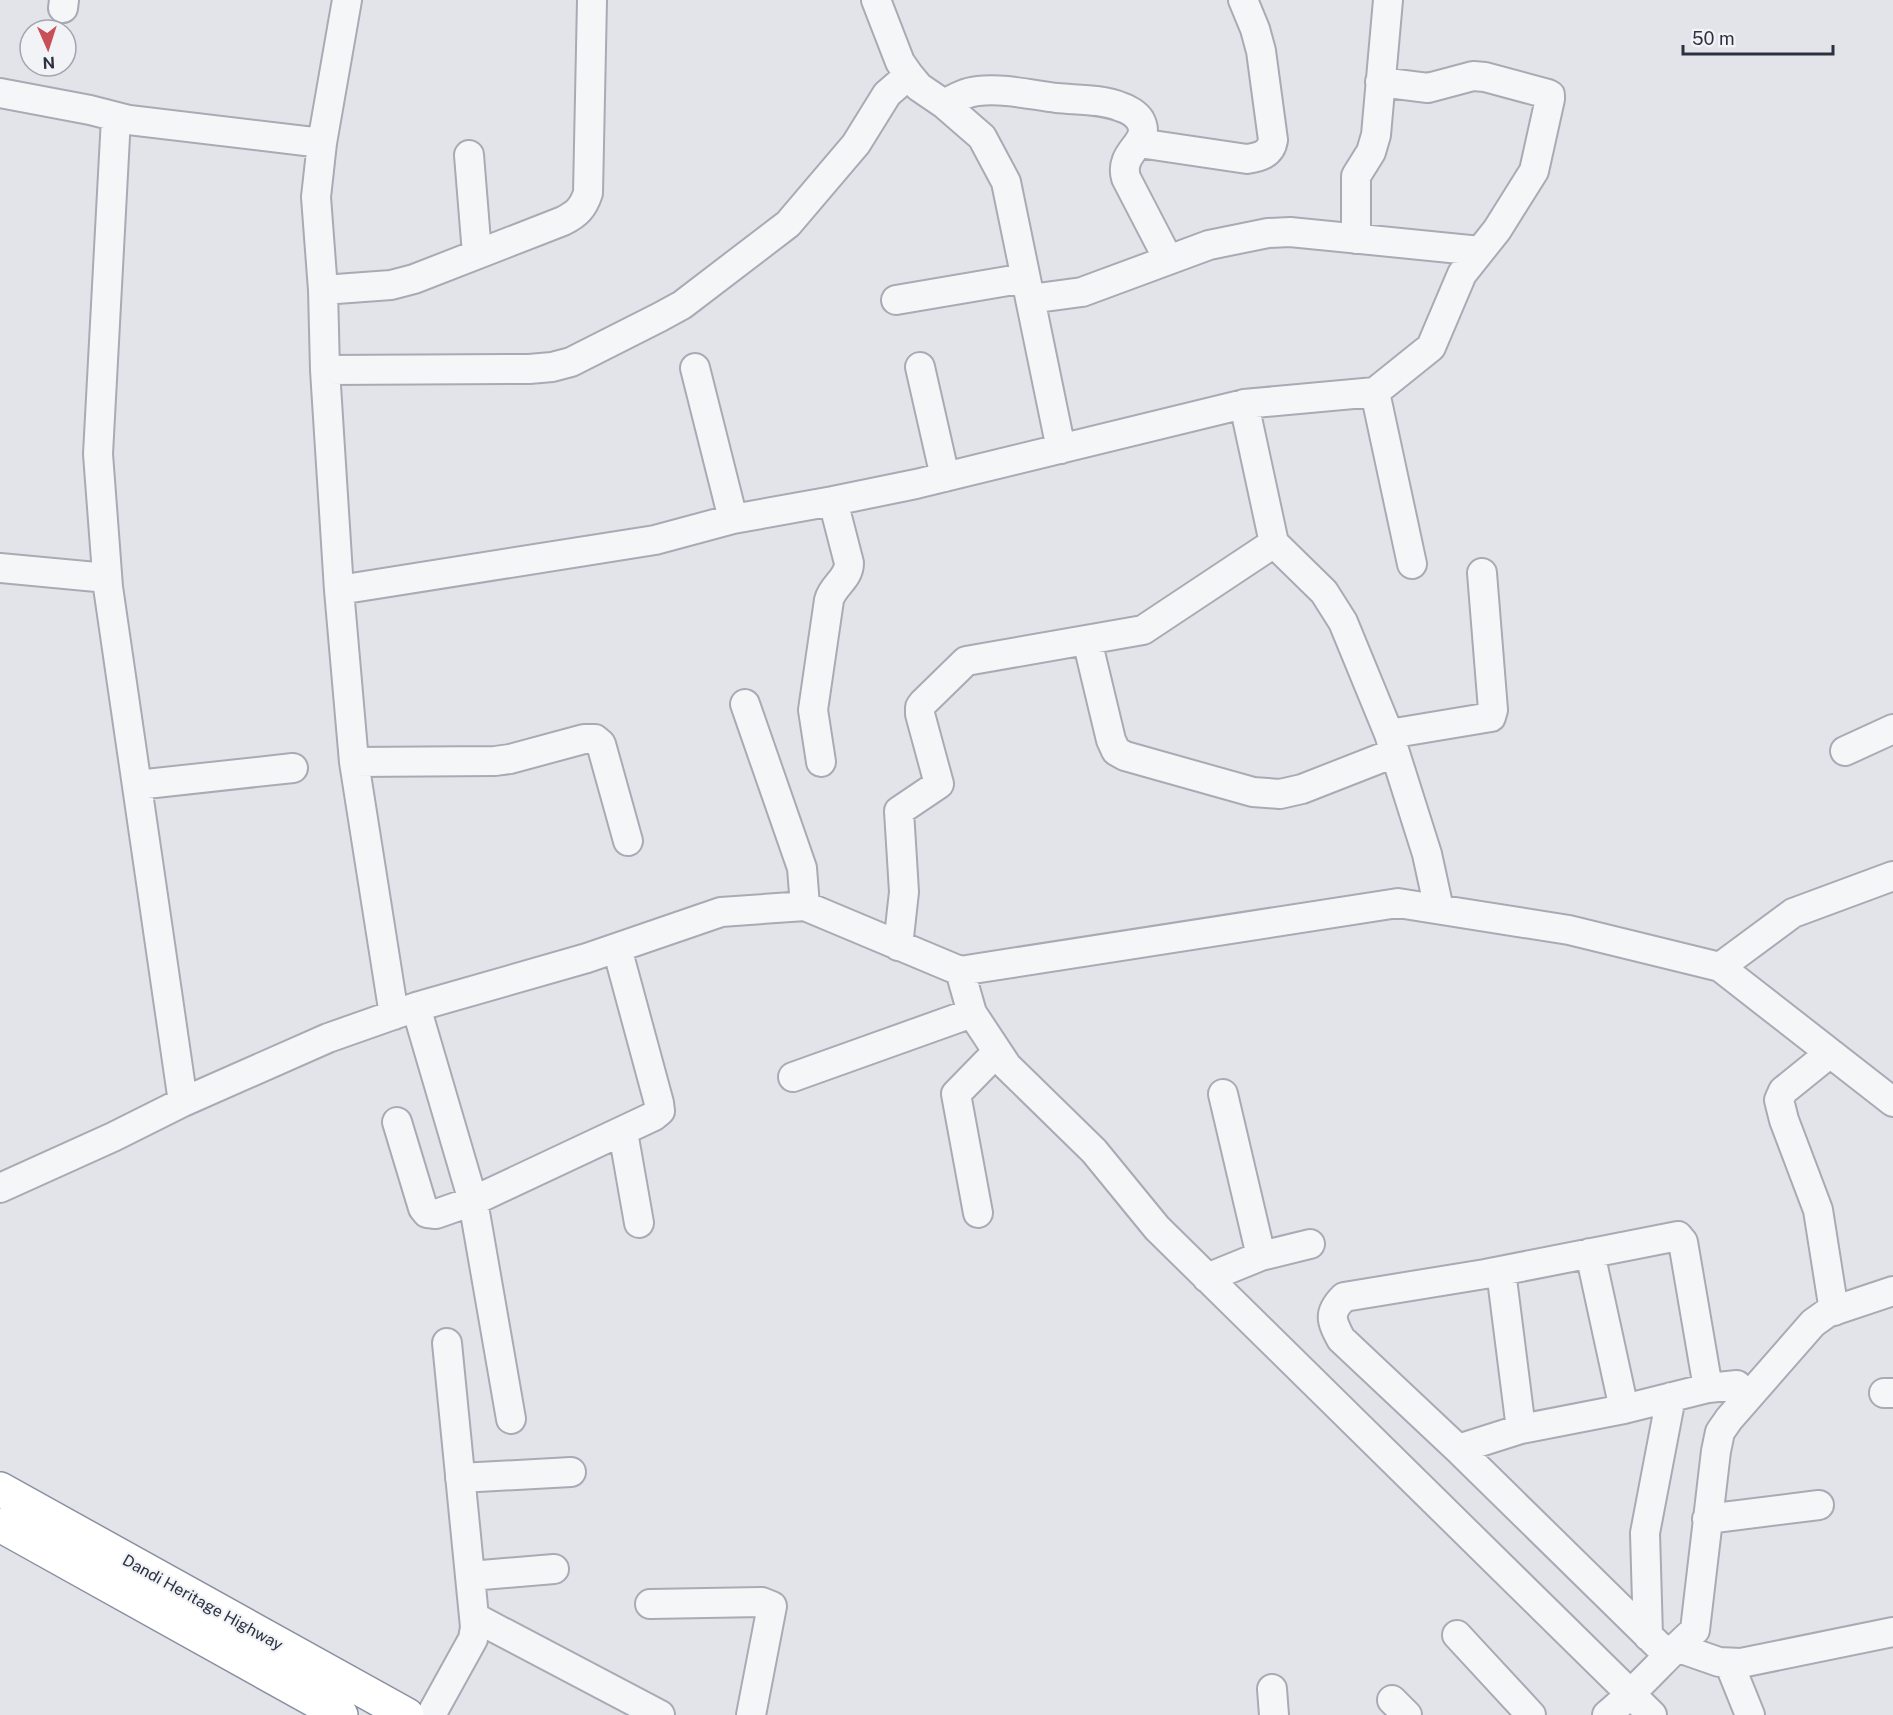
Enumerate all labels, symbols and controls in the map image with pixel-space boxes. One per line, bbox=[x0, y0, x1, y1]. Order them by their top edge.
north arrow bbox=[18, 18, 78, 78]
scale bar bbox=[1683, 18, 1833, 56]
text: 50 m bbox=[1692, 28, 1735, 49]
text: N bbox=[42, 53, 56, 72]
street label: Dandi Heritage Highway bbox=[119, 1550, 287, 1655]

